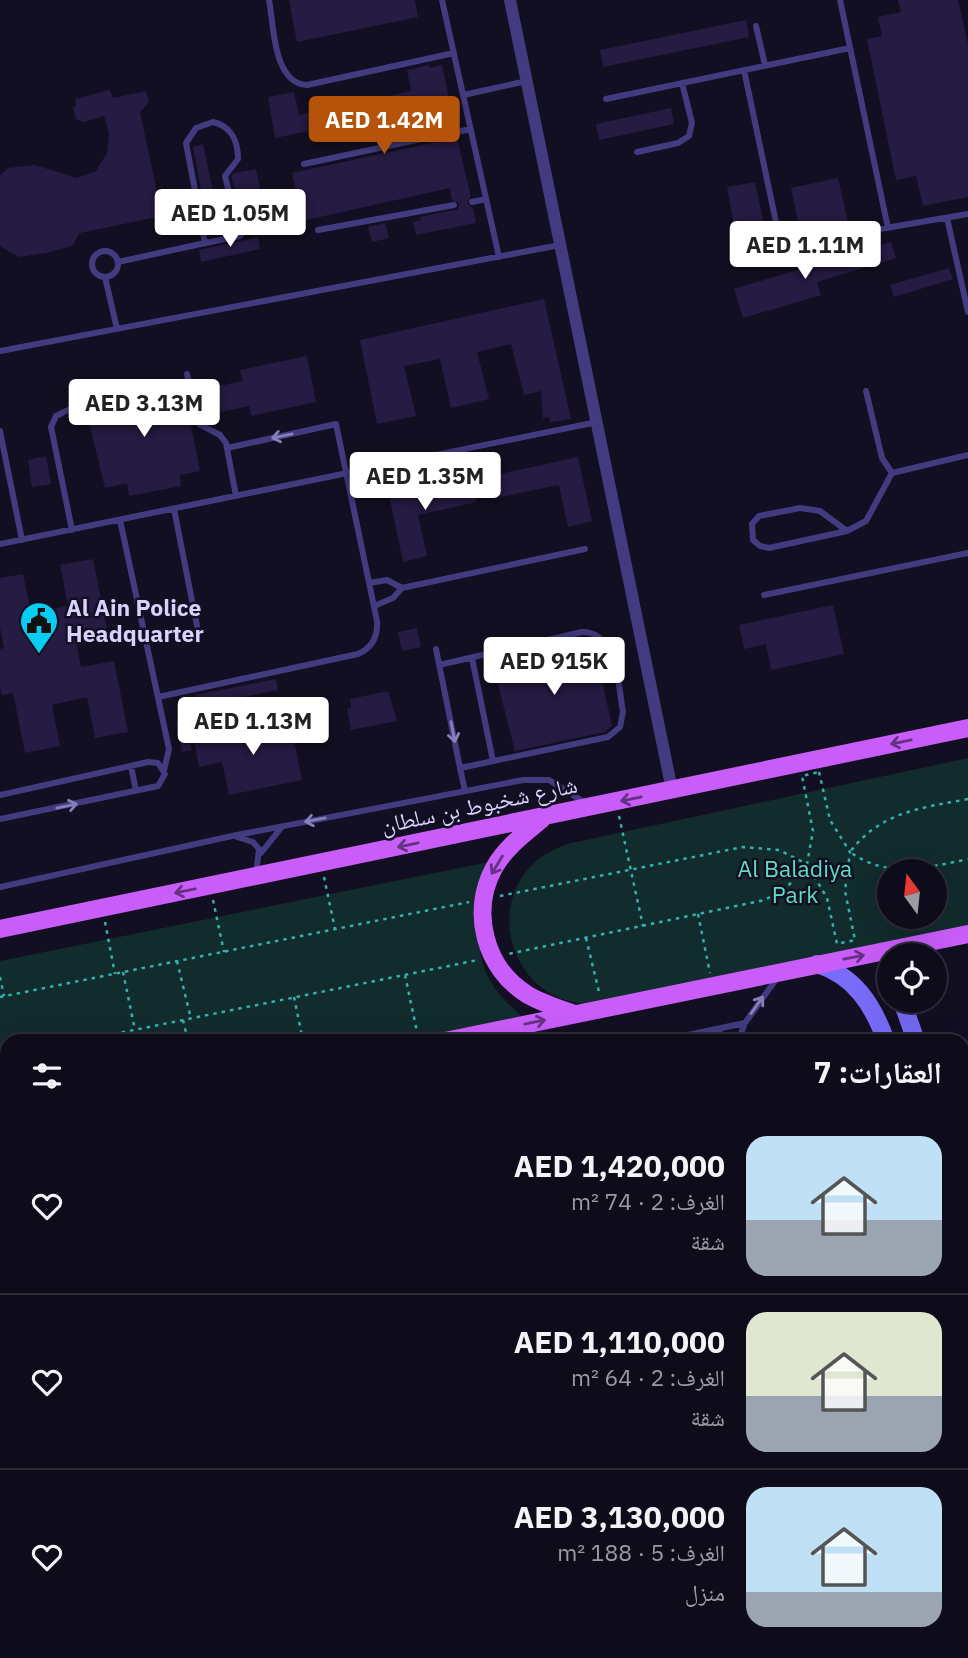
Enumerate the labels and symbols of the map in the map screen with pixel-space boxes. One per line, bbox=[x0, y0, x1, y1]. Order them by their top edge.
pin: AED 1.42M bbox=[304, 96, 464, 156]
pin: AED 1.05M bbox=[150, 190, 310, 249]
pin: AED 1.11M bbox=[725, 222, 885, 281]
pin: AED 3.13M bbox=[64, 380, 224, 439]
one-way arrow bbox=[271, 429, 294, 443]
pin: AED 1.35M bbox=[345, 452, 505, 512]
place label: Al Ain Police Headquarter bbox=[66, 592, 204, 648]
public building icon: Al Ain Police Headquarter bbox=[18, 600, 60, 655]
pin: AED 915K bbox=[482, 638, 626, 697]
pin: AED 1.13M bbox=[173, 698, 333, 757]
one-way arrow bbox=[446, 720, 460, 743]
one-way arrow bbox=[890, 735, 913, 749]
street label: شارع شخبوط بن سلطان bbox=[378, 769, 580, 840]
one-way arrow bbox=[620, 792, 643, 806]
one-way arrow bbox=[55, 798, 78, 812]
one-way arrow bbox=[304, 814, 327, 827]
one-way arrow bbox=[397, 838, 420, 852]
park label: Al Baladiya Park bbox=[738, 853, 852, 909]
one-way arrow bbox=[490, 854, 504, 874]
north arrow bbox=[877, 859, 947, 929]
one-way arrow bbox=[174, 884, 197, 898]
one-way arrow bbox=[842, 949, 865, 963]
one-way arrow bbox=[750, 996, 764, 1015]
one-way arrow bbox=[523, 1015, 546, 1028]

